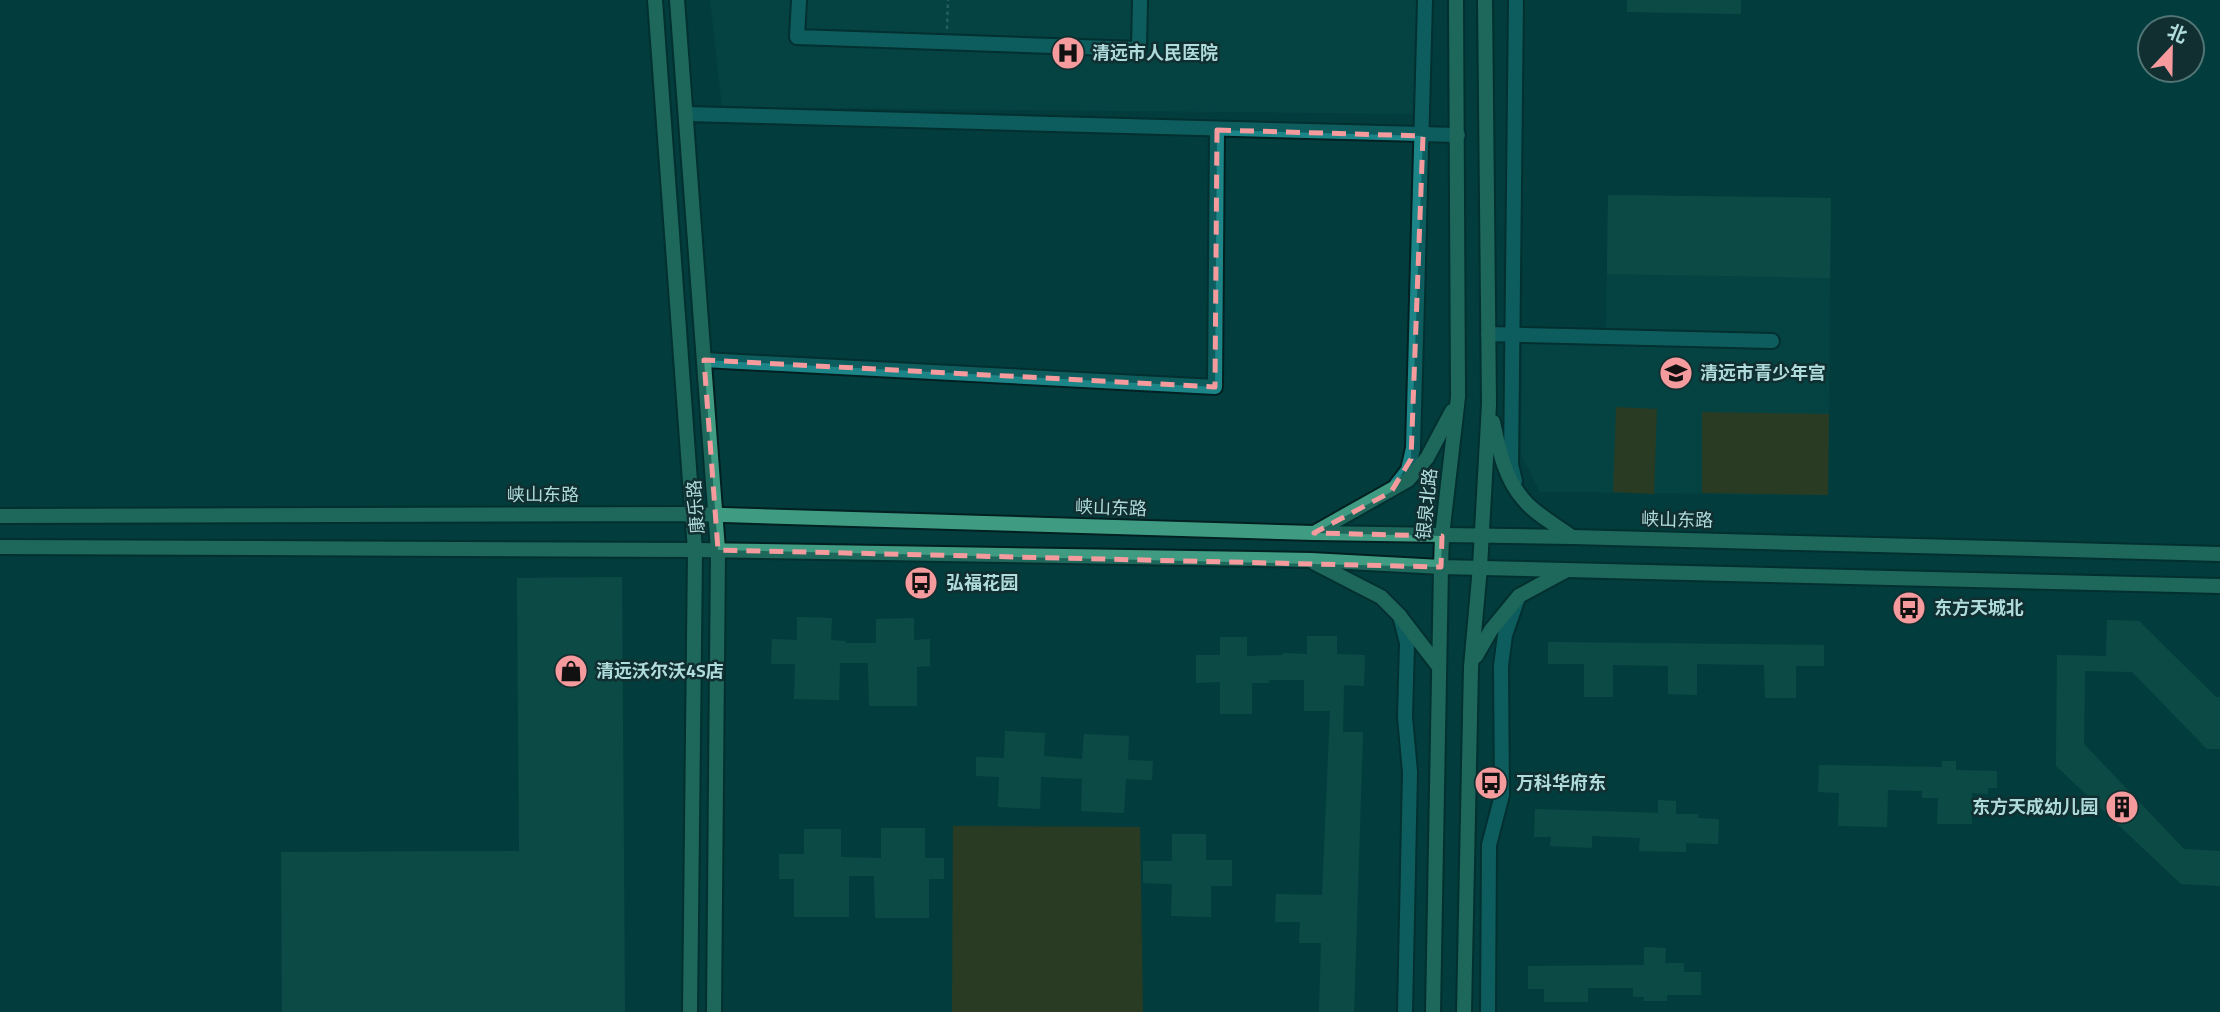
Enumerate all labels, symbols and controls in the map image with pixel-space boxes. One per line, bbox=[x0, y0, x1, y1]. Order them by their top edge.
north arrow bbox=[2136, 14, 2206, 84]
text: 北 bbox=[2163, 16, 2192, 50]
hospital icon: 清远市人民医院 bbox=[1049, 34, 1087, 72]
place label: 清远市人民医院 bbox=[1092, 39, 1218, 66]
school or university icon: 清远市青少年宫 bbox=[1657, 354, 1695, 392]
place label: 清远市青少年宫 bbox=[1700, 359, 1826, 386]
street label: 银泉北路 bbox=[1409, 467, 1444, 541]
street label: 康乐路 bbox=[680, 479, 711, 535]
street label: 峡山东路 bbox=[507, 481, 579, 508]
street label: 峡山东路 bbox=[1075, 493, 1147, 522]
street label: 峡山东路 bbox=[1641, 505, 1713, 534]
bus stop icon: 弘福花园 bbox=[902, 564, 940, 602]
place label: 弘福花园 bbox=[946, 569, 1018, 596]
bus stop icon: 东方天城北 bbox=[1890, 589, 1928, 627]
place label: 东方天城北 bbox=[1934, 594, 2024, 621]
shop icon: 清远沃尔沃4S店 bbox=[552, 652, 590, 690]
place label: 清远沃尔沃4S店 bbox=[596, 657, 724, 684]
bus stop icon: 万科华府东 bbox=[1472, 764, 1510, 802]
place label: 万科华府东 bbox=[1516, 769, 1606, 796]
building icon: 东方天成幼儿园 bbox=[2103, 788, 2141, 826]
place label: 东方天成幼儿园 bbox=[1972, 793, 2098, 820]

